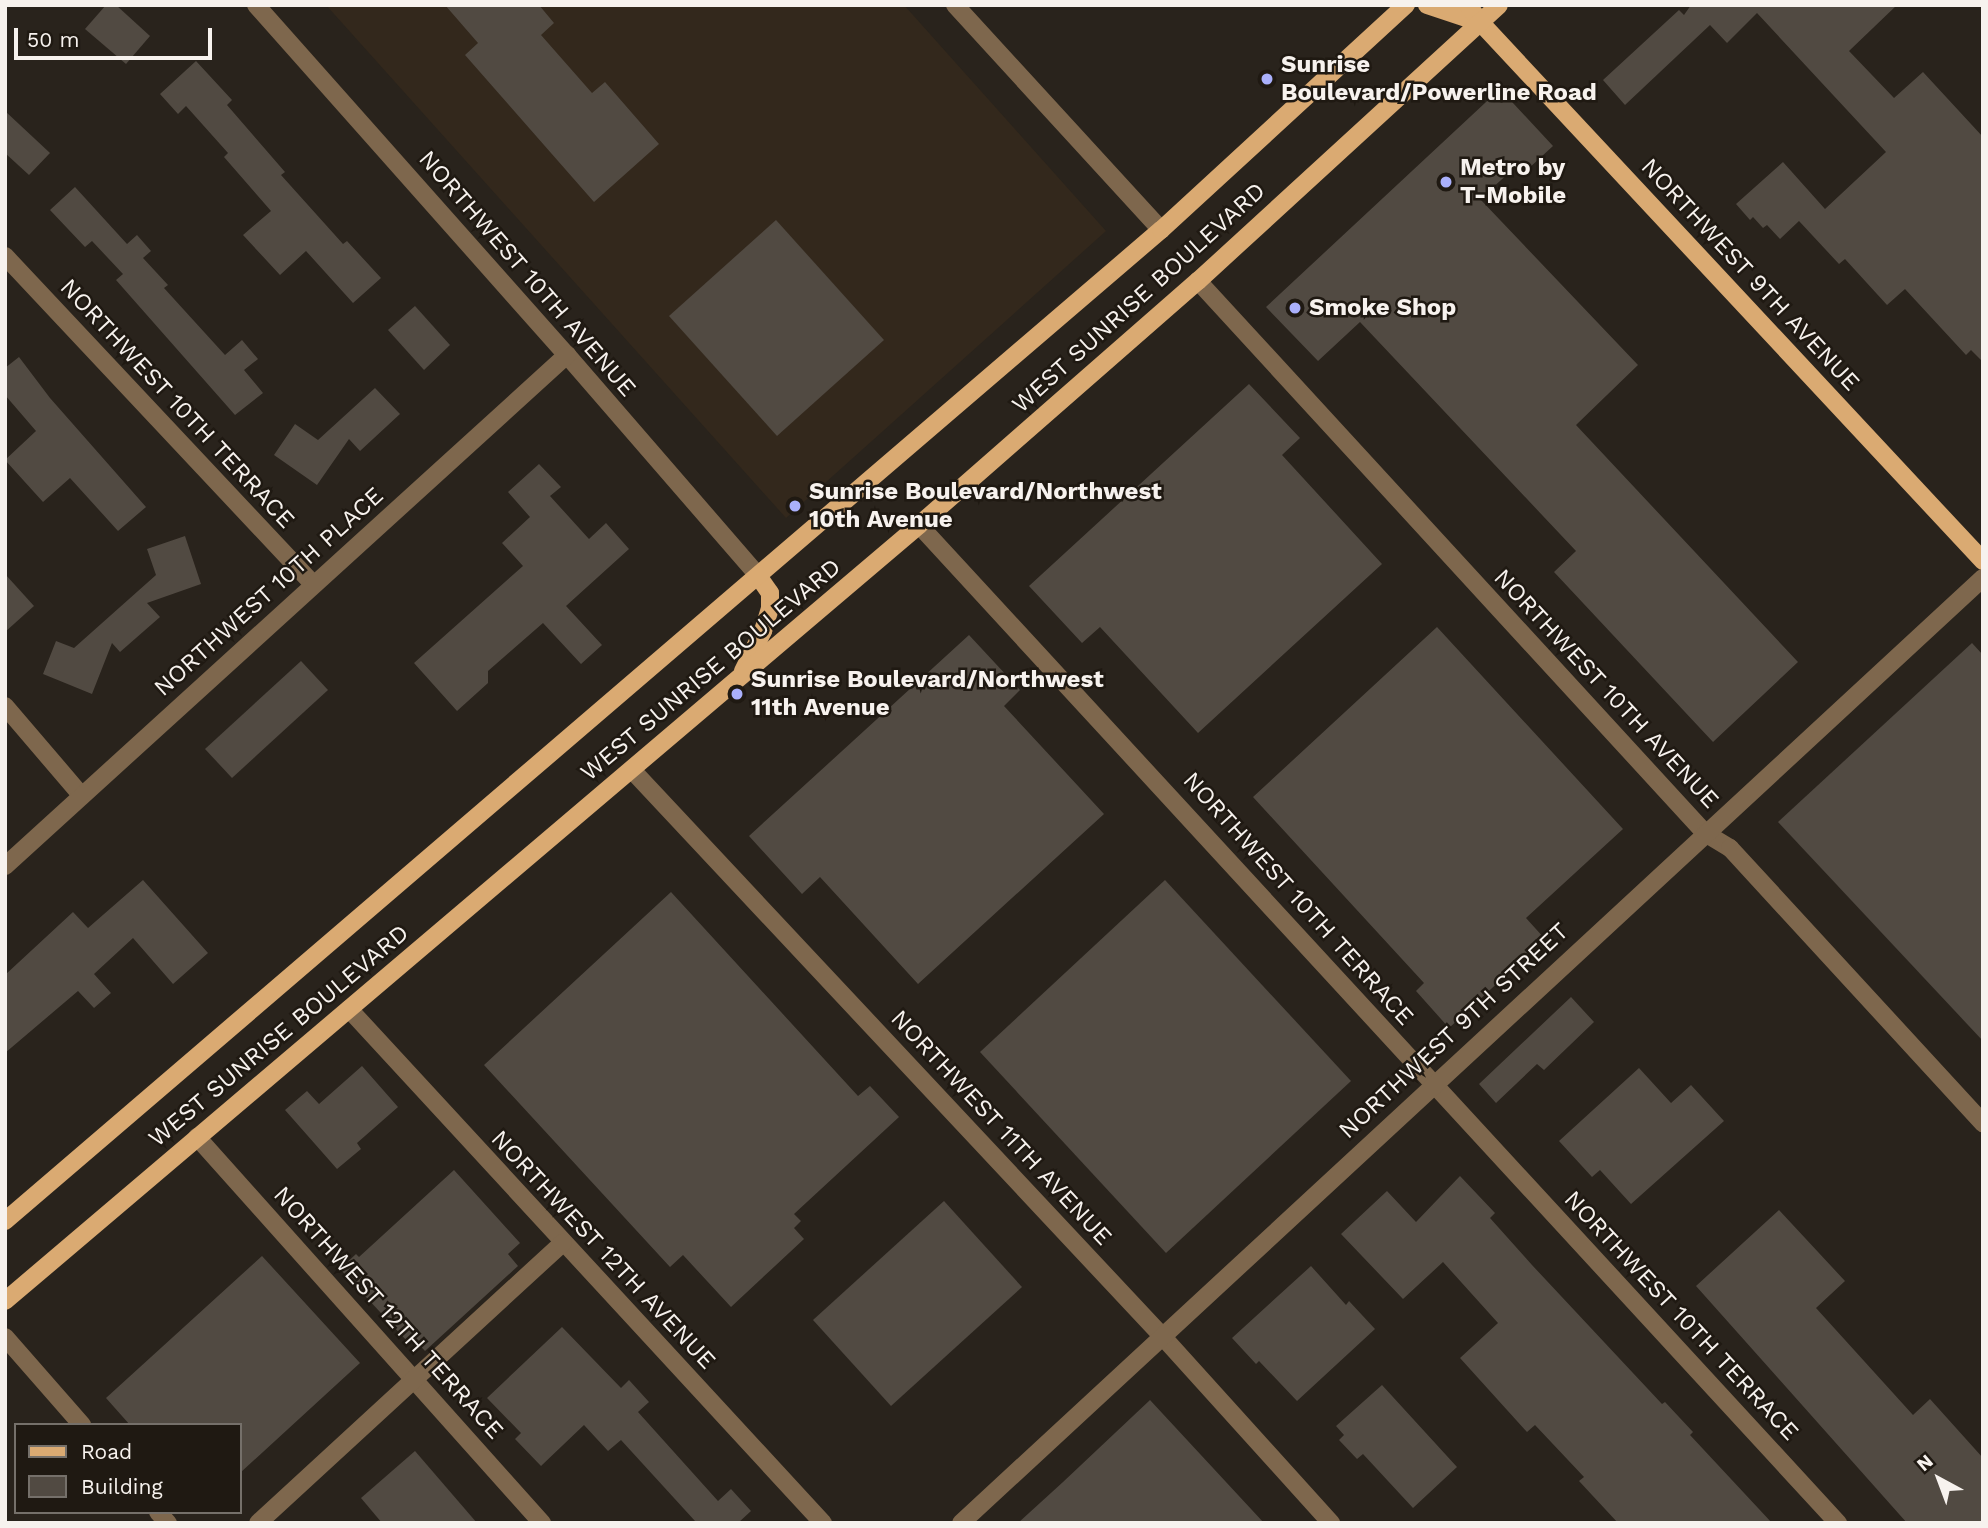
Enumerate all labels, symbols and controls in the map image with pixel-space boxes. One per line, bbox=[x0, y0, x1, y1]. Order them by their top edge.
scale bar bbox=[18, 14, 215, 58]
text: 50 m bbox=[27, 27, 79, 52]
place label: Sunrise Boulevard/Powerline Road bbox=[1281, 51, 1597, 107]
marker: Sunrise Boulevard/Powerline Road bbox=[1259, 71, 1275, 87]
street label: NORTHWEST 10TH AVENUE bbox=[412, 144, 642, 404]
street label: NORTHWEST 9TH AVENUE bbox=[1634, 152, 1866, 398]
place label: Metro by T-Mobile bbox=[1460, 154, 1566, 210]
marker: Metro by T-Mobile bbox=[1438, 174, 1454, 190]
street label: WEST SUNRISE BOULEVARD bbox=[1006, 177, 1272, 419]
street label: NORTHWEST 10TH TERRACE bbox=[53, 273, 301, 535]
place label: Smoke Shop bbox=[1309, 294, 1456, 322]
marker: Smoke Shop bbox=[1287, 300, 1303, 316]
place label: Sunrise Boulevard/Northwest 10th Avenue bbox=[809, 478, 1162, 534]
street label: NORTHWEST 10TH PLACE bbox=[148, 481, 390, 703]
marker: Sunrise Boulevard/Northwest 10th Avenue bbox=[787, 498, 803, 514]
street label: WEST SUNRISE BOULEVARD bbox=[575, 553, 847, 787]
street label: NORTHWEST 10TH AVENUE bbox=[1487, 563, 1725, 815]
place label: Sunrise Boulevard/Northwest 11th Avenue bbox=[751, 666, 1104, 722]
marker: Sunrise Boulevard/Northwest 11th Avenue bbox=[729, 686, 745, 702]
street label: NORTHWEST 10TH TERRACE bbox=[1176, 766, 1420, 1032]
street label: NORTHWEST 9TH STREET bbox=[1333, 917, 1575, 1145]
street label: WEST SUNRISE BOULEVARD bbox=[143, 919, 415, 1153]
street label: NORTHWEST 11TH AVENUE bbox=[884, 1004, 1118, 1252]
street label: NORTHWEST 12TH AVENUE bbox=[484, 1124, 722, 1376]
street label: NORTHWEST 12TH TERRACE bbox=[266, 1180, 510, 1446]
street label: NORTHWEST 10TH TERRACE bbox=[1557, 1185, 1805, 1447]
legend bbox=[14, 1423, 242, 1514]
text: Road bbox=[81, 1439, 132, 1464]
north arrow bbox=[1904, 1444, 1974, 1514]
text: N bbox=[1912, 1449, 1938, 1476]
text: Building bbox=[81, 1474, 163, 1499]

